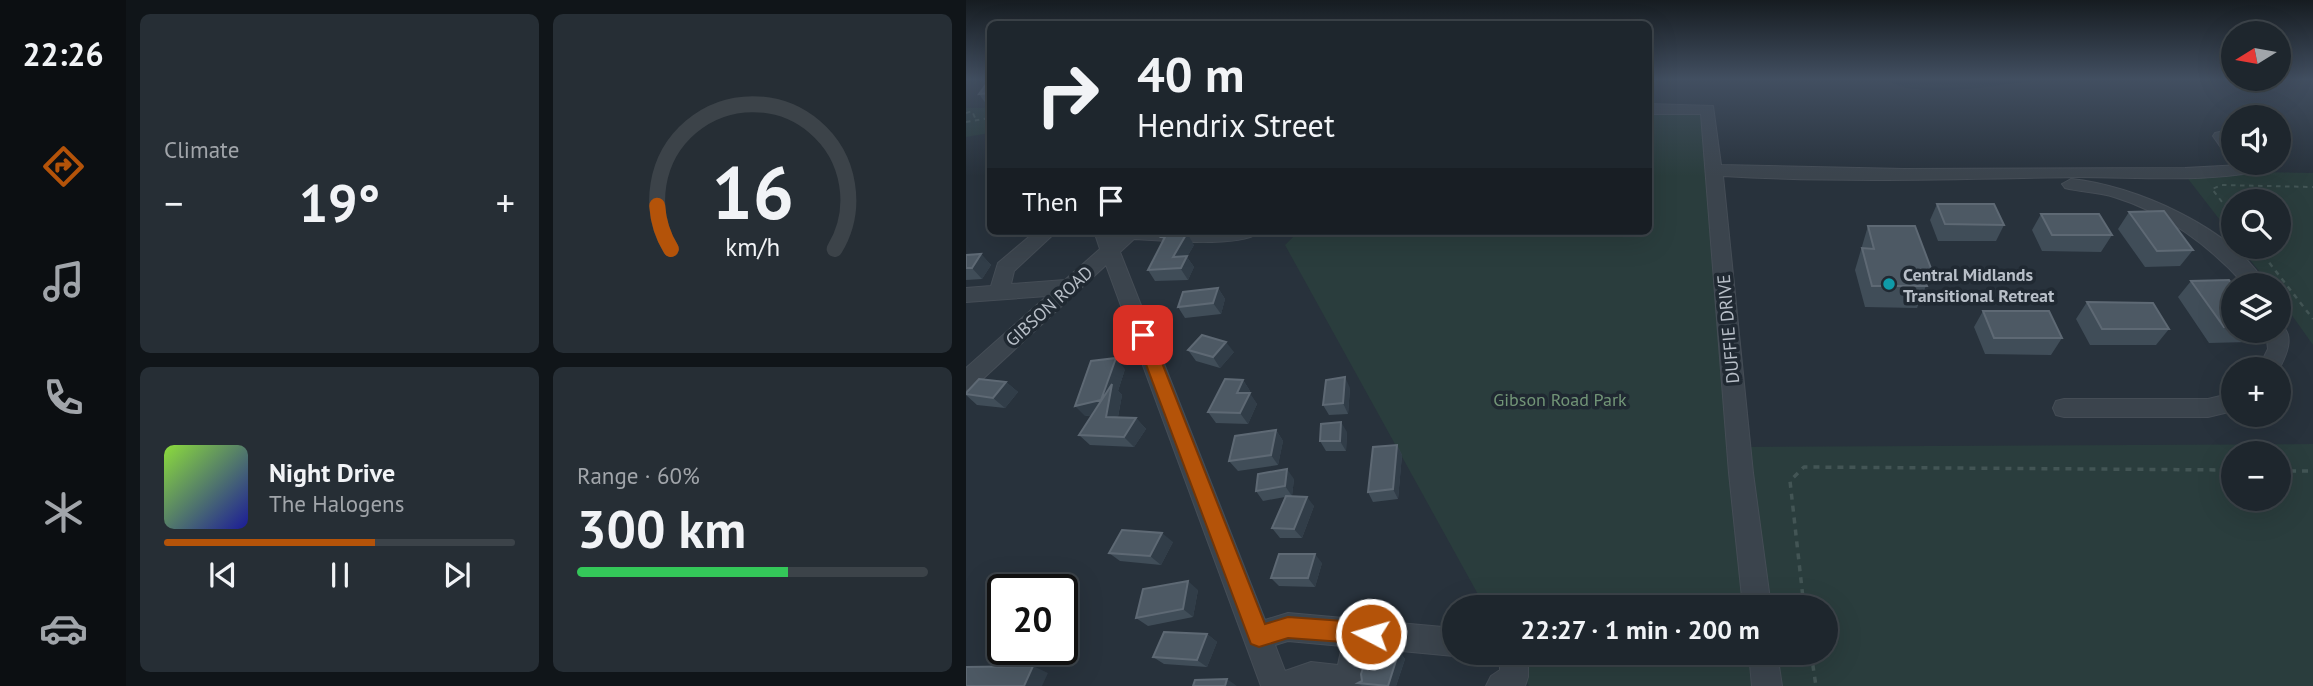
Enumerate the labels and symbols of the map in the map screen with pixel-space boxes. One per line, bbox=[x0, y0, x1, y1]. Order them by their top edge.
north arrow bbox=[2221, 21, 2291, 91]
street label: GIBSON ROAD bbox=[1001, 261, 1097, 351]
place label: Central Midlands Transitional Retreat bbox=[1903, 263, 2055, 307]
street label: DUFFIE DRIVE bbox=[1712, 274, 1744, 384]
marker: Central Midlands Transitional Retreat bbox=[1881, 276, 1897, 292]
pin bbox=[1113, 305, 1173, 365]
park label: Gibson Road Park bbox=[1493, 388, 1627, 411]
speed limit sign: 20 bbox=[987, 574, 1078, 665]
position arrow bbox=[1334, 597, 1408, 671]

